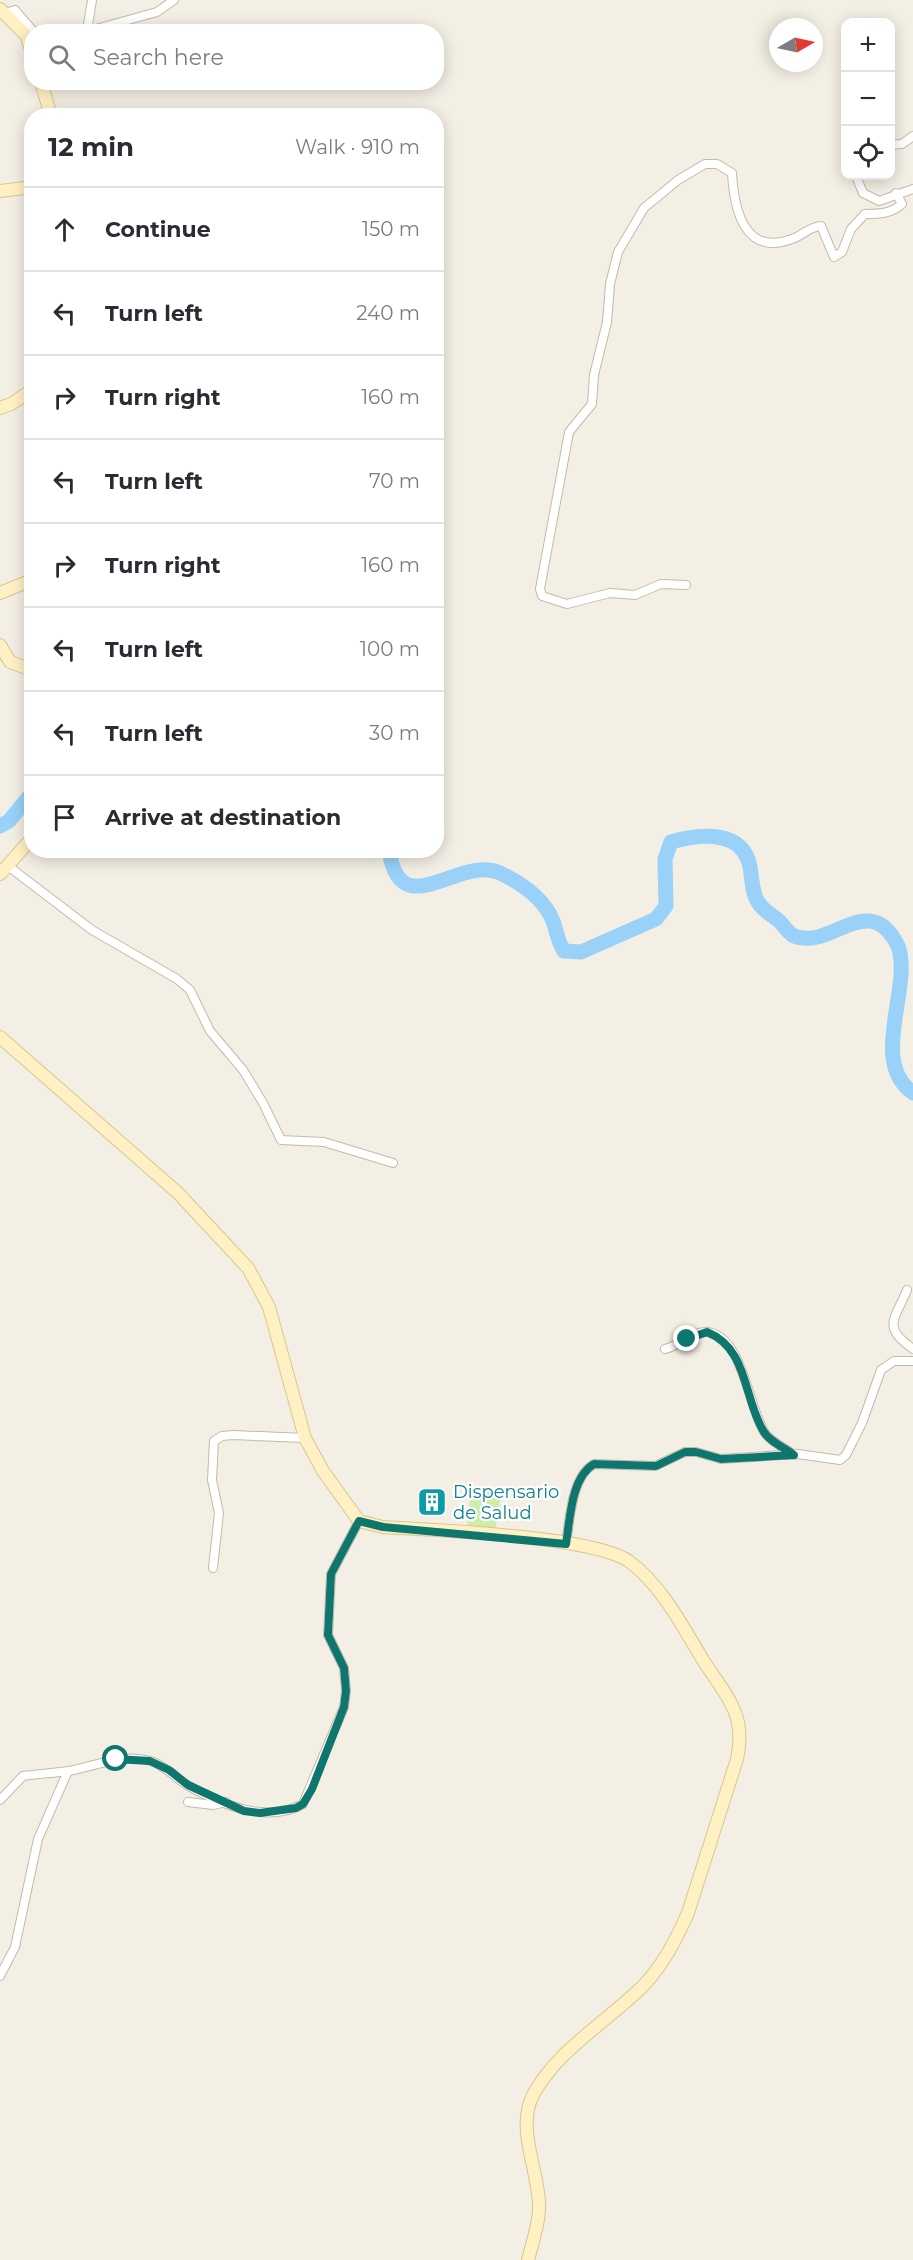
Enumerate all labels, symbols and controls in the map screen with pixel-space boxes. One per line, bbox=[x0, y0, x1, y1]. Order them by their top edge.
north arrow bbox=[769, 18, 823, 72]
map controls bbox=[841, 18, 895, 180]
button: + bbox=[841, 18, 895, 72]
search box bbox=[24, 24, 444, 90]
icon: search bbox=[45, 41, 78, 74]
text: Search here bbox=[93, 44, 224, 71]
button: − bbox=[841, 72, 895, 126]
button: locate bbox=[841, 126, 895, 180]
text: 12 min bbox=[48, 131, 134, 163]
text: Walk · 910 m bbox=[295, 135, 420, 159]
icon: ahead bbox=[48, 213, 81, 246]
text: Continue bbox=[105, 216, 211, 243]
text: 150 m bbox=[362, 217, 420, 241]
icon: left bbox=[48, 297, 81, 330]
text: Turn left bbox=[105, 300, 203, 327]
text: 240 m bbox=[356, 301, 420, 325]
icon: right bbox=[48, 381, 81, 414]
text: Turn right bbox=[105, 384, 220, 411]
text: 160 m bbox=[361, 385, 420, 409]
icon: left bbox=[48, 465, 81, 498]
text: Turn left bbox=[105, 468, 203, 495]
text: 70 m bbox=[369, 469, 420, 493]
icon: right bbox=[48, 549, 81, 582]
text: Turn right bbox=[105, 552, 220, 579]
text: 160 m bbox=[361, 553, 420, 577]
icon: left bbox=[48, 633, 81, 666]
text: Turn left bbox=[105, 636, 203, 663]
text: 100 m bbox=[360, 637, 420, 661]
icon: left bbox=[48, 717, 81, 750]
text: Turn left bbox=[105, 720, 203, 747]
text: 30 m bbox=[369, 721, 420, 745]
icon: arrive bbox=[48, 801, 81, 834]
text: Arrive at destination bbox=[105, 804, 341, 831]
route end bbox=[673, 1325, 699, 1351]
place label: Dispensario de Salud bbox=[453, 1481, 559, 1524]
building icon: Dispensario de Salud bbox=[416, 1486, 448, 1518]
route start bbox=[102, 1745, 128, 1771]

